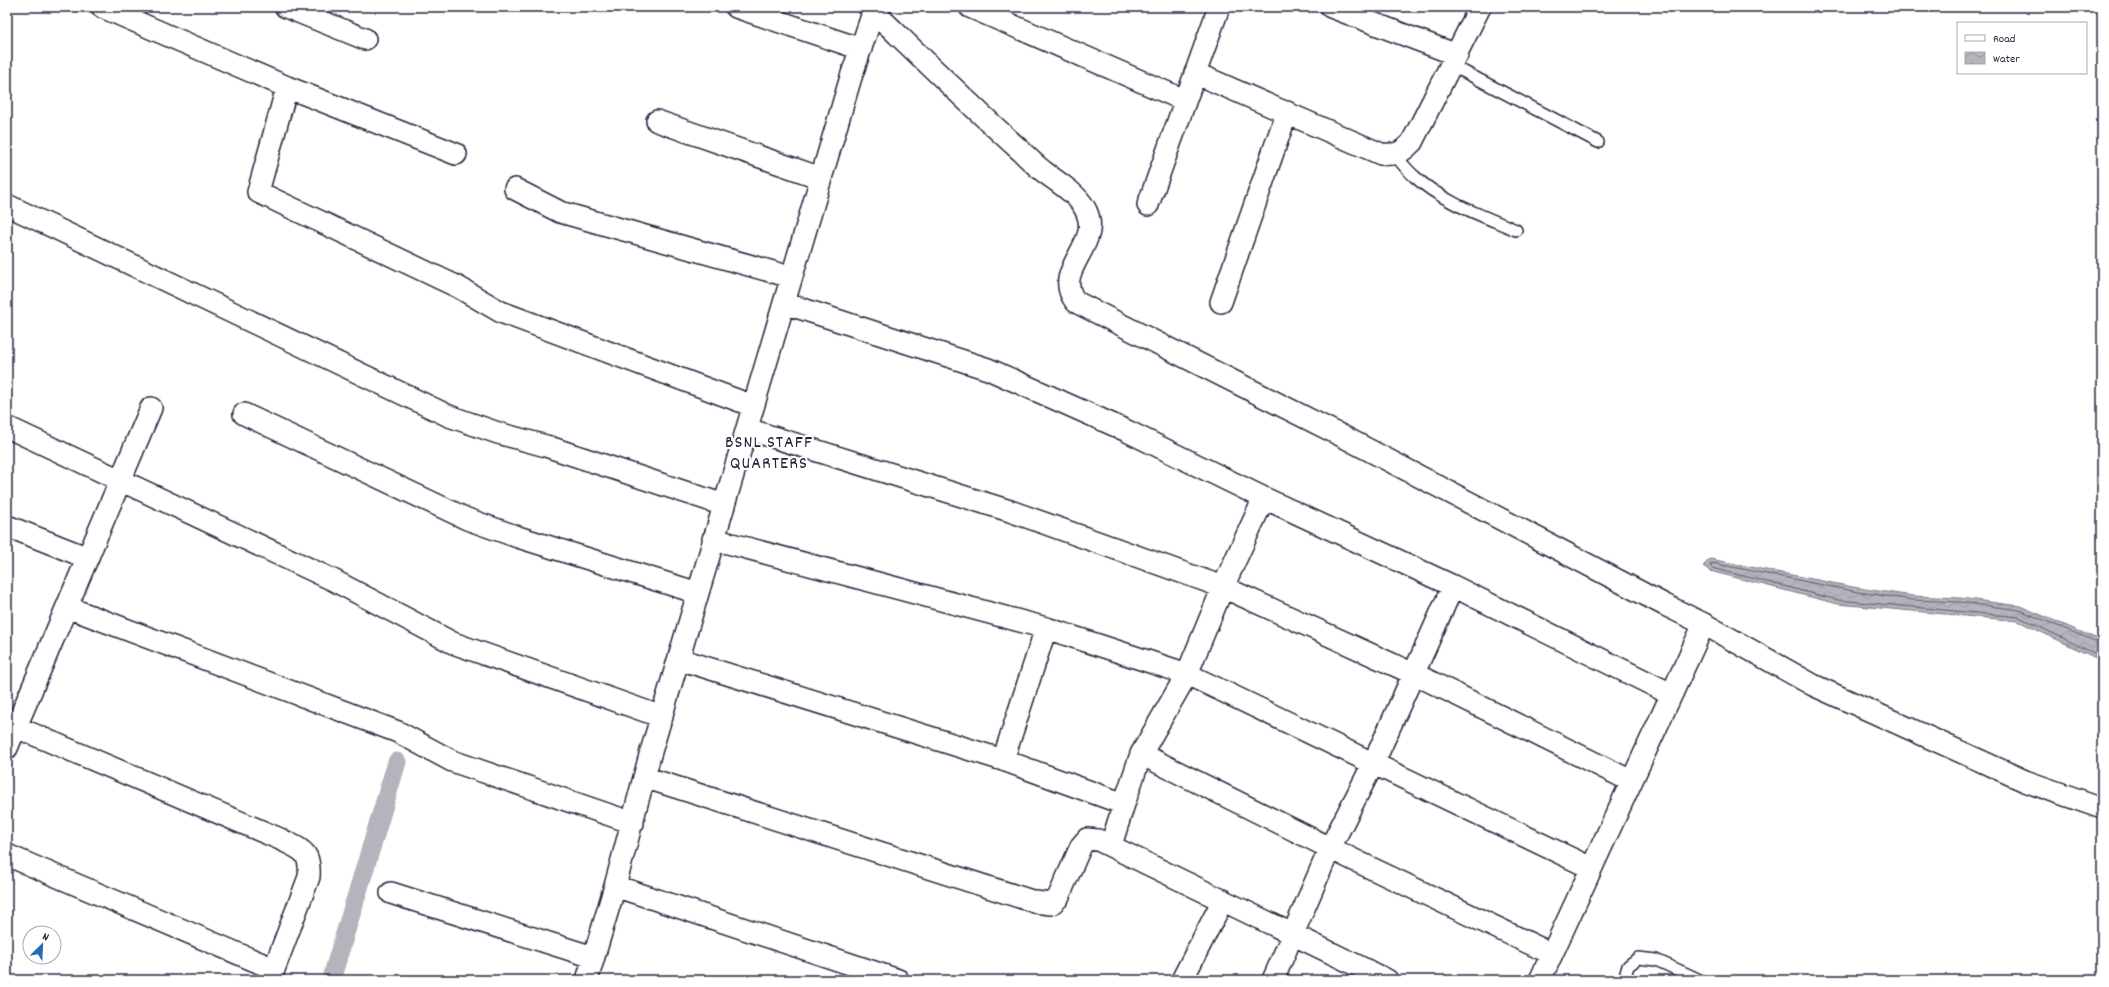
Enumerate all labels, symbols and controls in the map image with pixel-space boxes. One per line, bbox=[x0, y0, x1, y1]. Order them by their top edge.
legend bbox=[1957, 22, 2087, 74]
text: Road bbox=[1993, 31, 2015, 48]
text: Water bbox=[1993, 51, 2020, 68]
district label: BSNL STAFF QUARTERS bbox=[725, 431, 813, 477]
north arrow bbox=[22, 925, 62, 965]
text: N bbox=[40, 929, 52, 946]

